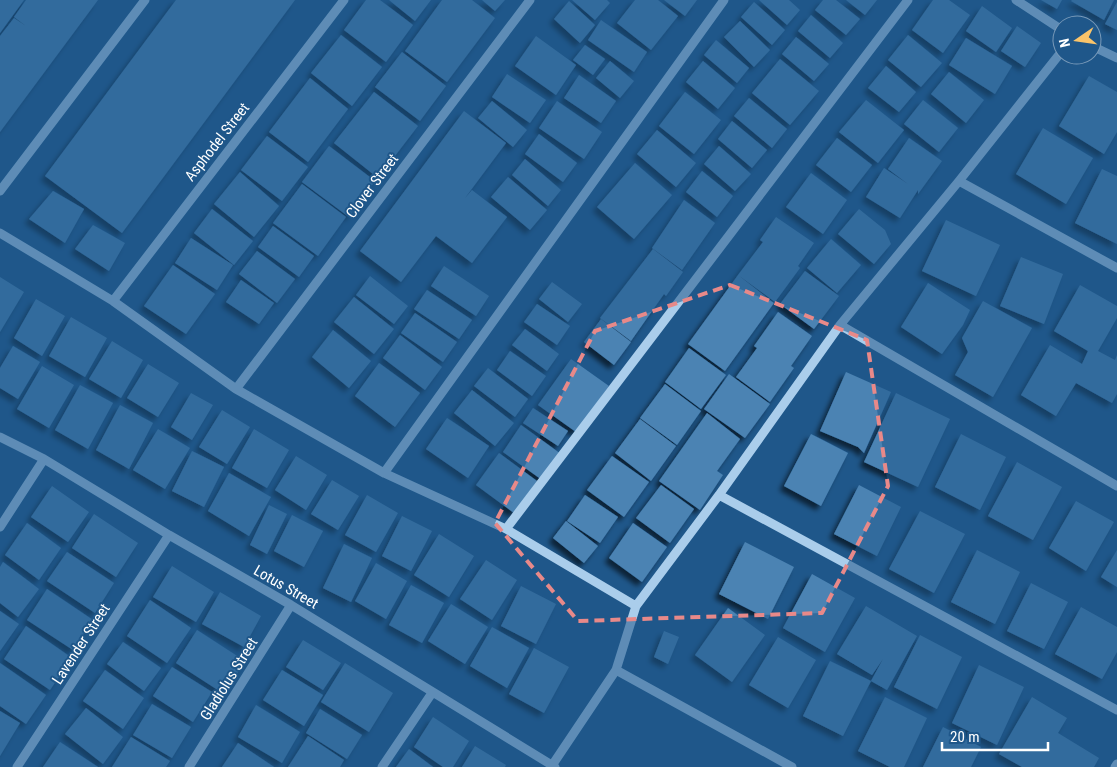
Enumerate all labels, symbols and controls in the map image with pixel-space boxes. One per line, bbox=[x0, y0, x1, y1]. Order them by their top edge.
north arrow bbox=[1052, 15, 1102, 65]
text: N bbox=[1056, 37, 1073, 49]
street label: Asphodel Street bbox=[181, 99, 253, 185]
street label: Clover Street bbox=[342, 150, 402, 222]
street label: Lotus Street bbox=[250, 561, 322, 613]
street label: Lavender Street bbox=[48, 600, 114, 688]
street label: Gladiolus Street bbox=[196, 634, 262, 724]
scale bar bbox=[942, 720, 1048, 752]
text: 20 m bbox=[950, 728, 980, 746]

